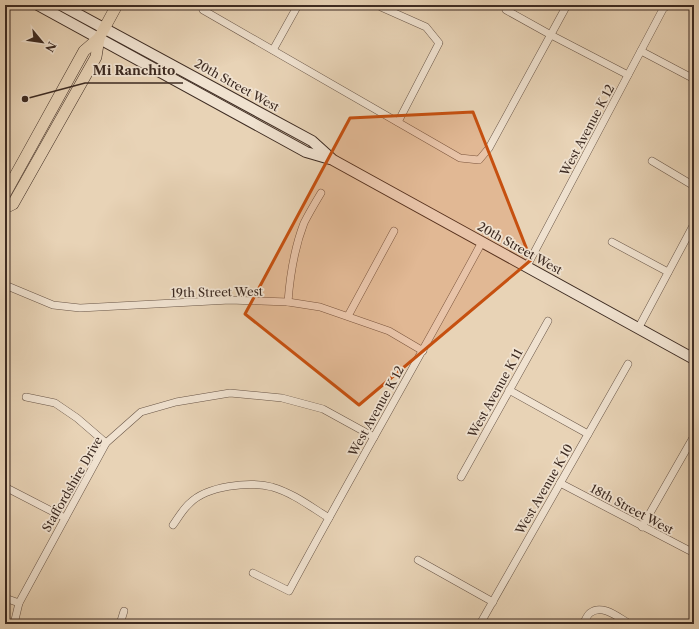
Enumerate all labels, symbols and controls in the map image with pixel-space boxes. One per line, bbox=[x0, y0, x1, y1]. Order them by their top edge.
north arrow bbox=[22, 22, 62, 62]
text: N bbox=[42, 39, 59, 55]
street label: 20th Street West bbox=[192, 56, 283, 115]
callout: Mi Ranchito bbox=[85, 58, 183, 83]
text: Mi Ranchito bbox=[93, 62, 175, 78]
street label: West Avenue K 12 bbox=[556, 82, 617, 179]
street label: 20th Street West bbox=[475, 219, 566, 278]
street label: 19th Street West bbox=[171, 284, 264, 300]
street label: West Avenue K 11 bbox=[464, 346, 526, 441]
street label: West Avenue K 12 bbox=[344, 363, 407, 460]
street label: Staffordshire Drive bbox=[39, 433, 106, 534]
street label: West Avenue K 10 bbox=[512, 441, 576, 538]
street label: 18th Street West bbox=[588, 481, 677, 538]

